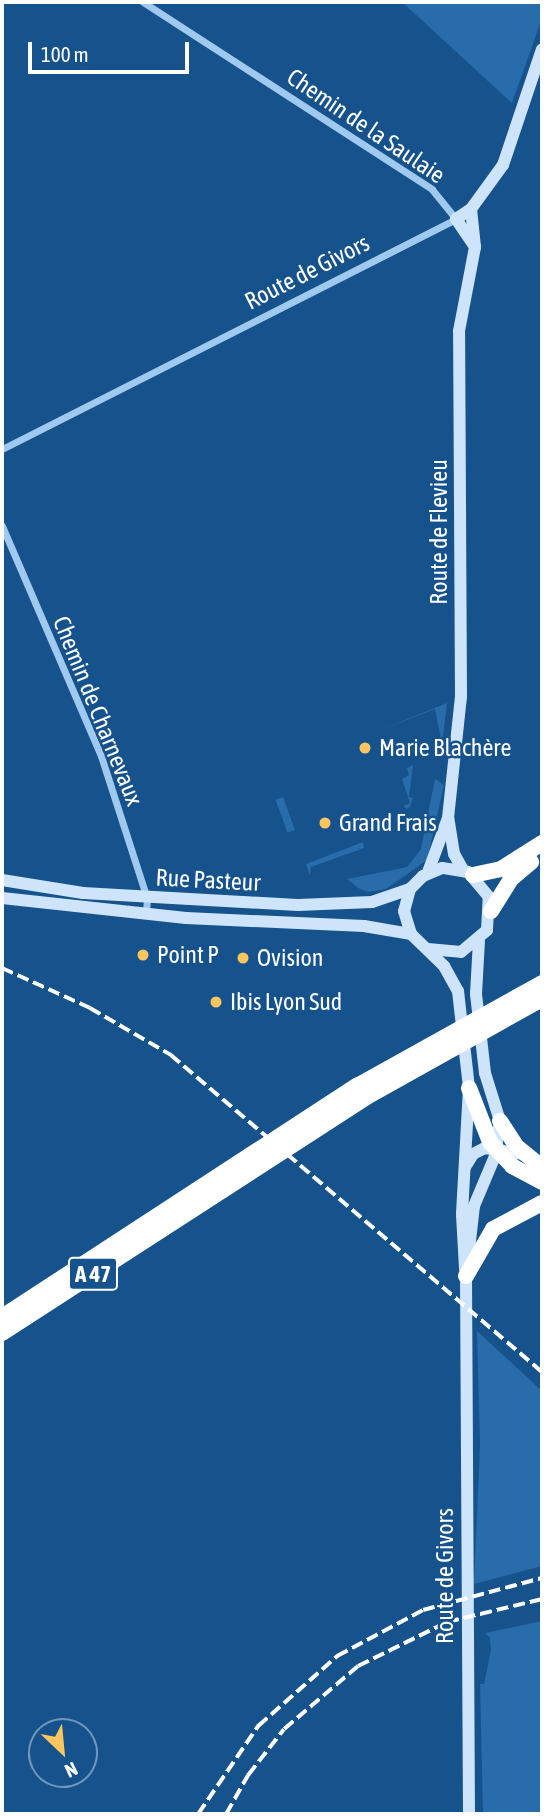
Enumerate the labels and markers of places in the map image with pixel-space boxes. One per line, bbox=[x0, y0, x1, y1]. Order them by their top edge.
place label: Marie Blachère bbox=[379, 734, 511, 762]
marker: Marie Blachère bbox=[357, 740, 373, 756]
place label: Grand Frais bbox=[339, 809, 437, 837]
marker: Grand Frais bbox=[317, 815, 333, 831]
place label: Point P bbox=[157, 941, 219, 969]
place label: Ovision bbox=[257, 944, 323, 972]
marker: Point P bbox=[135, 947, 151, 963]
marker: Ovision bbox=[235, 950, 251, 966]
place label: Ibis Lyon Sud bbox=[230, 988, 342, 1016]
marker: Ibis Lyon Sud bbox=[208, 994, 224, 1010]

